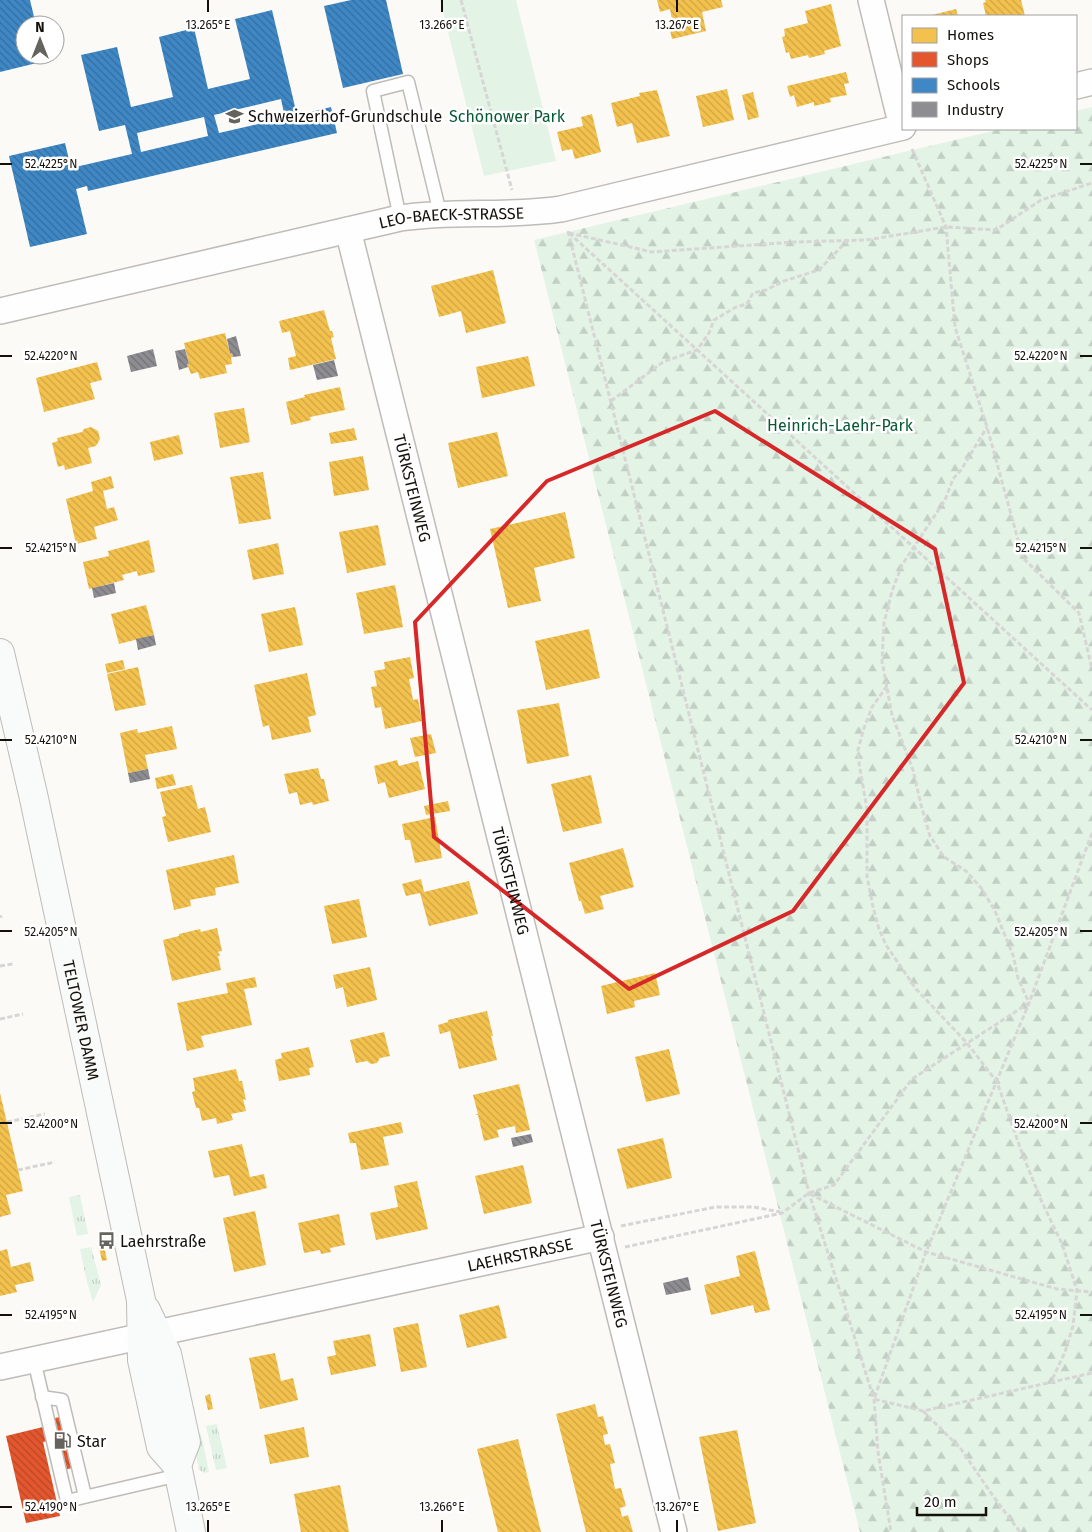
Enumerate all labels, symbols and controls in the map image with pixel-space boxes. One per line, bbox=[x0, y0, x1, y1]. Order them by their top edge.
north arrow bbox=[15, 15, 65, 65]
legend bbox=[902, 15, 1077, 130]
text: 13.265°E bbox=[186, 18, 230, 32]
text: 13.266°E bbox=[419, 18, 465, 32]
text: 13.267°E bbox=[655, 18, 699, 32]
text: N bbox=[35, 19, 45, 36]
text: Homes bbox=[947, 26, 994, 44]
text: Shops bbox=[947, 51, 989, 69]
text: Schools bbox=[947, 76, 1000, 94]
text: Industry bbox=[947, 101, 1004, 119]
school or university icon: Schweizerhof-Grundschule bbox=[224, 106, 244, 126]
place label: Schweizerhof-Grundschule bbox=[248, 107, 442, 126]
park label: Schönower Park bbox=[449, 107, 566, 126]
text: 52.4225°N bbox=[25, 157, 77, 171]
text: 52.4225°N bbox=[1015, 157, 1067, 171]
street label: LEO-BAECK-STRASSE bbox=[377, 204, 525, 233]
text: 52.4220°N bbox=[24, 349, 78, 363]
text: 52.4220°N bbox=[1014, 349, 1068, 363]
park label: Heinrich-Laehr-Park bbox=[767, 416, 914, 435]
street label: TÜRKSTEINWEG bbox=[389, 432, 435, 544]
text: 52.4215°N bbox=[25, 541, 77, 555]
text: 52.4215°N bbox=[1015, 541, 1067, 555]
text: 52.4210°N bbox=[25, 733, 77, 747]
text: 52.4210°N bbox=[1015, 733, 1067, 747]
street label: TÜRKSTEINWEG bbox=[488, 825, 533, 937]
text: 52.4205°N bbox=[24, 925, 78, 939]
text: 52.4205°N bbox=[1014, 925, 1068, 939]
street label: TELTOWER DAMM bbox=[59, 958, 103, 1082]
text: 52.4200°N bbox=[24, 1117, 78, 1131]
text: 52.4200°N bbox=[1014, 1117, 1068, 1131]
street label: TÜRKSTEINWEG bbox=[586, 1218, 631, 1330]
bus stop icon: Laehrstraße bbox=[96, 1231, 116, 1251]
place label: Laehrstraße bbox=[120, 1232, 206, 1251]
street label: LAEHRSTRASSE bbox=[466, 1234, 575, 1276]
text: 52.4195°N bbox=[25, 1308, 77, 1322]
text: 52.4195°N bbox=[1015, 1308, 1067, 1322]
fuel station icon: Star bbox=[53, 1431, 73, 1451]
place label: Star bbox=[77, 1432, 107, 1451]
scale bar bbox=[917, 1484, 986, 1516]
text: 20 m bbox=[924, 1493, 957, 1511]
text: 52.4190°N bbox=[25, 1500, 77, 1514]
text: 13.265°E bbox=[186, 1500, 230, 1514]
text: 13.266°E bbox=[419, 1500, 465, 1514]
text: 13.267°E bbox=[655, 1500, 699, 1514]

